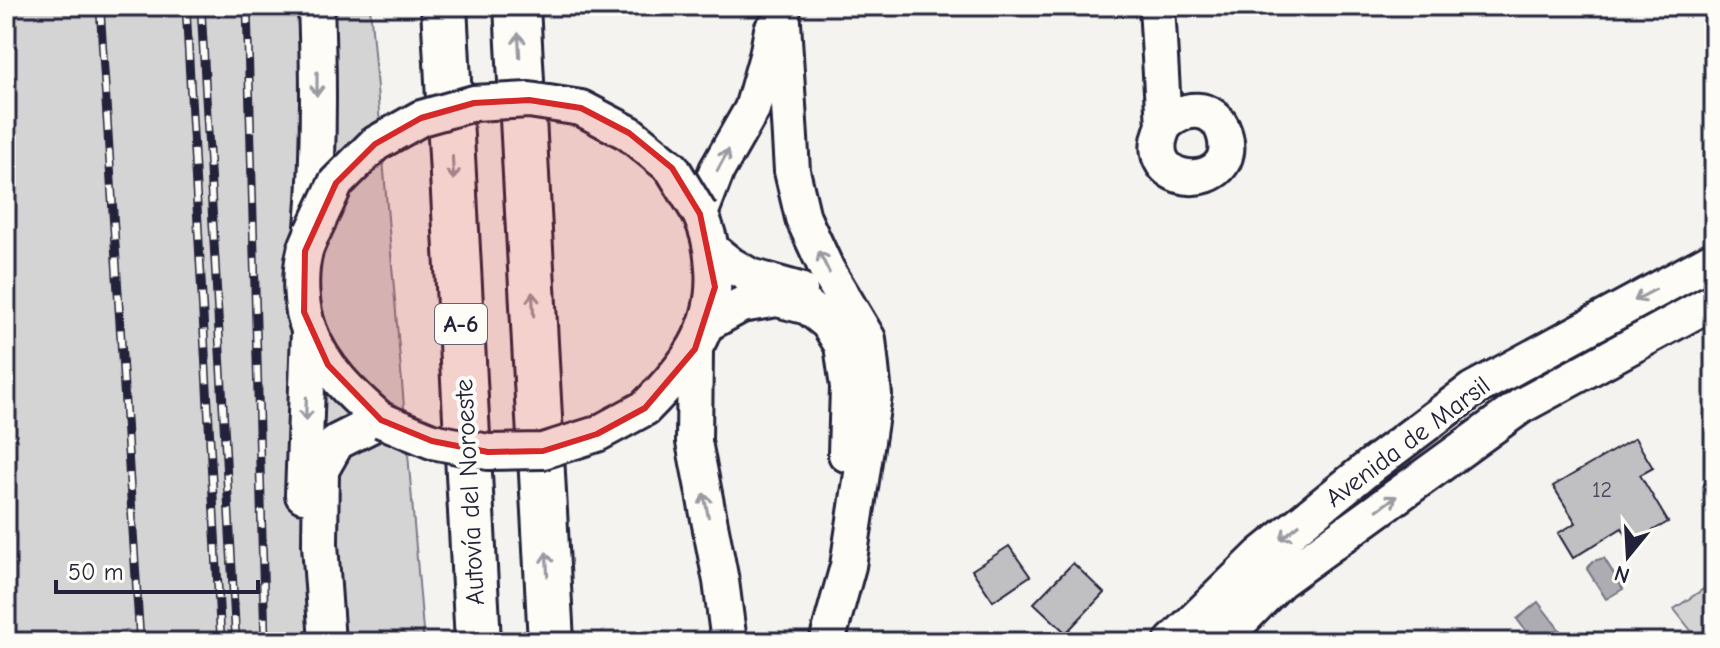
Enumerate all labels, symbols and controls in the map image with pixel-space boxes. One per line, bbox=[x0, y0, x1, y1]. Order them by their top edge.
one-way arrow bbox=[512, 32, 527, 59]
one-way arrow bbox=[309, 70, 325, 97]
one-way arrow bbox=[715, 149, 731, 172]
one-way arrow bbox=[445, 154, 460, 181]
one-way arrow bbox=[816, 251, 831, 275]
one-way arrow bbox=[1634, 288, 1657, 304]
one-way arrow bbox=[525, 291, 540, 318]
road number: A-6 bbox=[435, 304, 487, 344]
street label: Avenida de Marsil bbox=[1320, 370, 1496, 514]
street label: Autovía del Noroeste bbox=[449, 378, 491, 606]
one-way arrow bbox=[299, 395, 314, 422]
house number: 12 bbox=[1592, 477, 1612, 503]
one-way arrow bbox=[698, 492, 713, 518]
one-way arrow bbox=[1376, 495, 1398, 511]
north arrow bbox=[1588, 516, 1668, 596]
one-way arrow bbox=[1280, 523, 1301, 540]
scale bar bbox=[56, 544, 258, 594]
one-way arrow bbox=[539, 551, 554, 578]
text: 50 m bbox=[68, 558, 124, 586]
text: N bbox=[1611, 559, 1633, 589]

